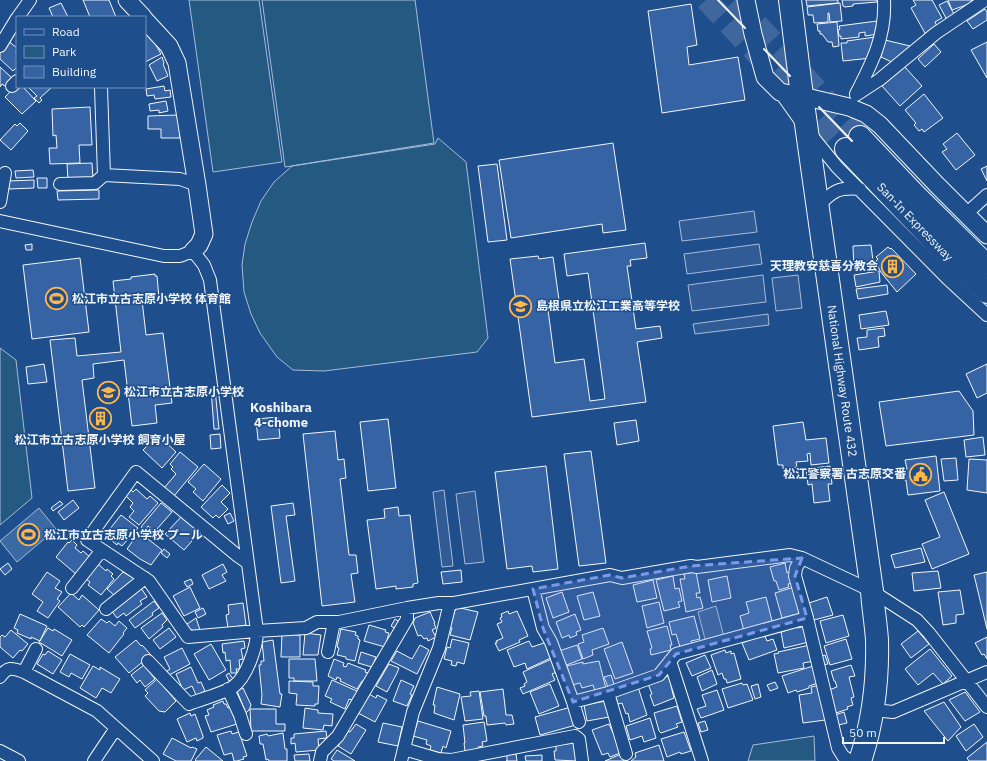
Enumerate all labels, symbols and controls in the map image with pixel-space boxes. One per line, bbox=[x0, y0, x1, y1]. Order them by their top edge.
legend bbox=[16, 16, 146, 88]
text: Road bbox=[52, 24, 80, 39]
text: Park bbox=[52, 44, 77, 59]
text: Building bbox=[52, 64, 97, 79]
street label: San-In Expressway bbox=[874, 179, 957, 264]
building icon: 天理教安慈喜分教会 bbox=[880, 253, 906, 279]
place label: 天理教安慈喜分教会 bbox=[770, 258, 878, 273]
sports icon: 松江市立古志原小学校 体育館 bbox=[43, 286, 69, 312]
place label: 松江市立古志原小学校 体育館 bbox=[72, 291, 231, 306]
school or university icon: 島根県立松江工業高等学校 bbox=[507, 293, 533, 319]
place label: 島根県立松江工業高等学校 bbox=[536, 298, 680, 313]
street label: National Highway Route 432 bbox=[824, 304, 861, 458]
school or university icon: 松江市立古志原小学校 bbox=[95, 379, 121, 405]
place label: 松江市立古志原小学校 bbox=[124, 384, 244, 399]
district label: Koshibara 4-chome bbox=[250, 399, 312, 431]
building icon: 松江市立古志原小学校 飼育小屋 bbox=[87, 406, 113, 432]
place label: 松江市立古志原小学校 飼育小屋 bbox=[15, 432, 185, 447]
public building icon: 松江警察署 古志原交番 bbox=[908, 461, 934, 487]
place label: 松江警察署 古志原交番 bbox=[783, 466, 907, 481]
sports icon: 松江市立古志原小学校 プール bbox=[15, 522, 41, 548]
place label: 松江市立古志原小学校 プール bbox=[44, 527, 203, 542]
scale bar bbox=[843, 719, 944, 745]
text: 50 m bbox=[849, 725, 877, 740]

